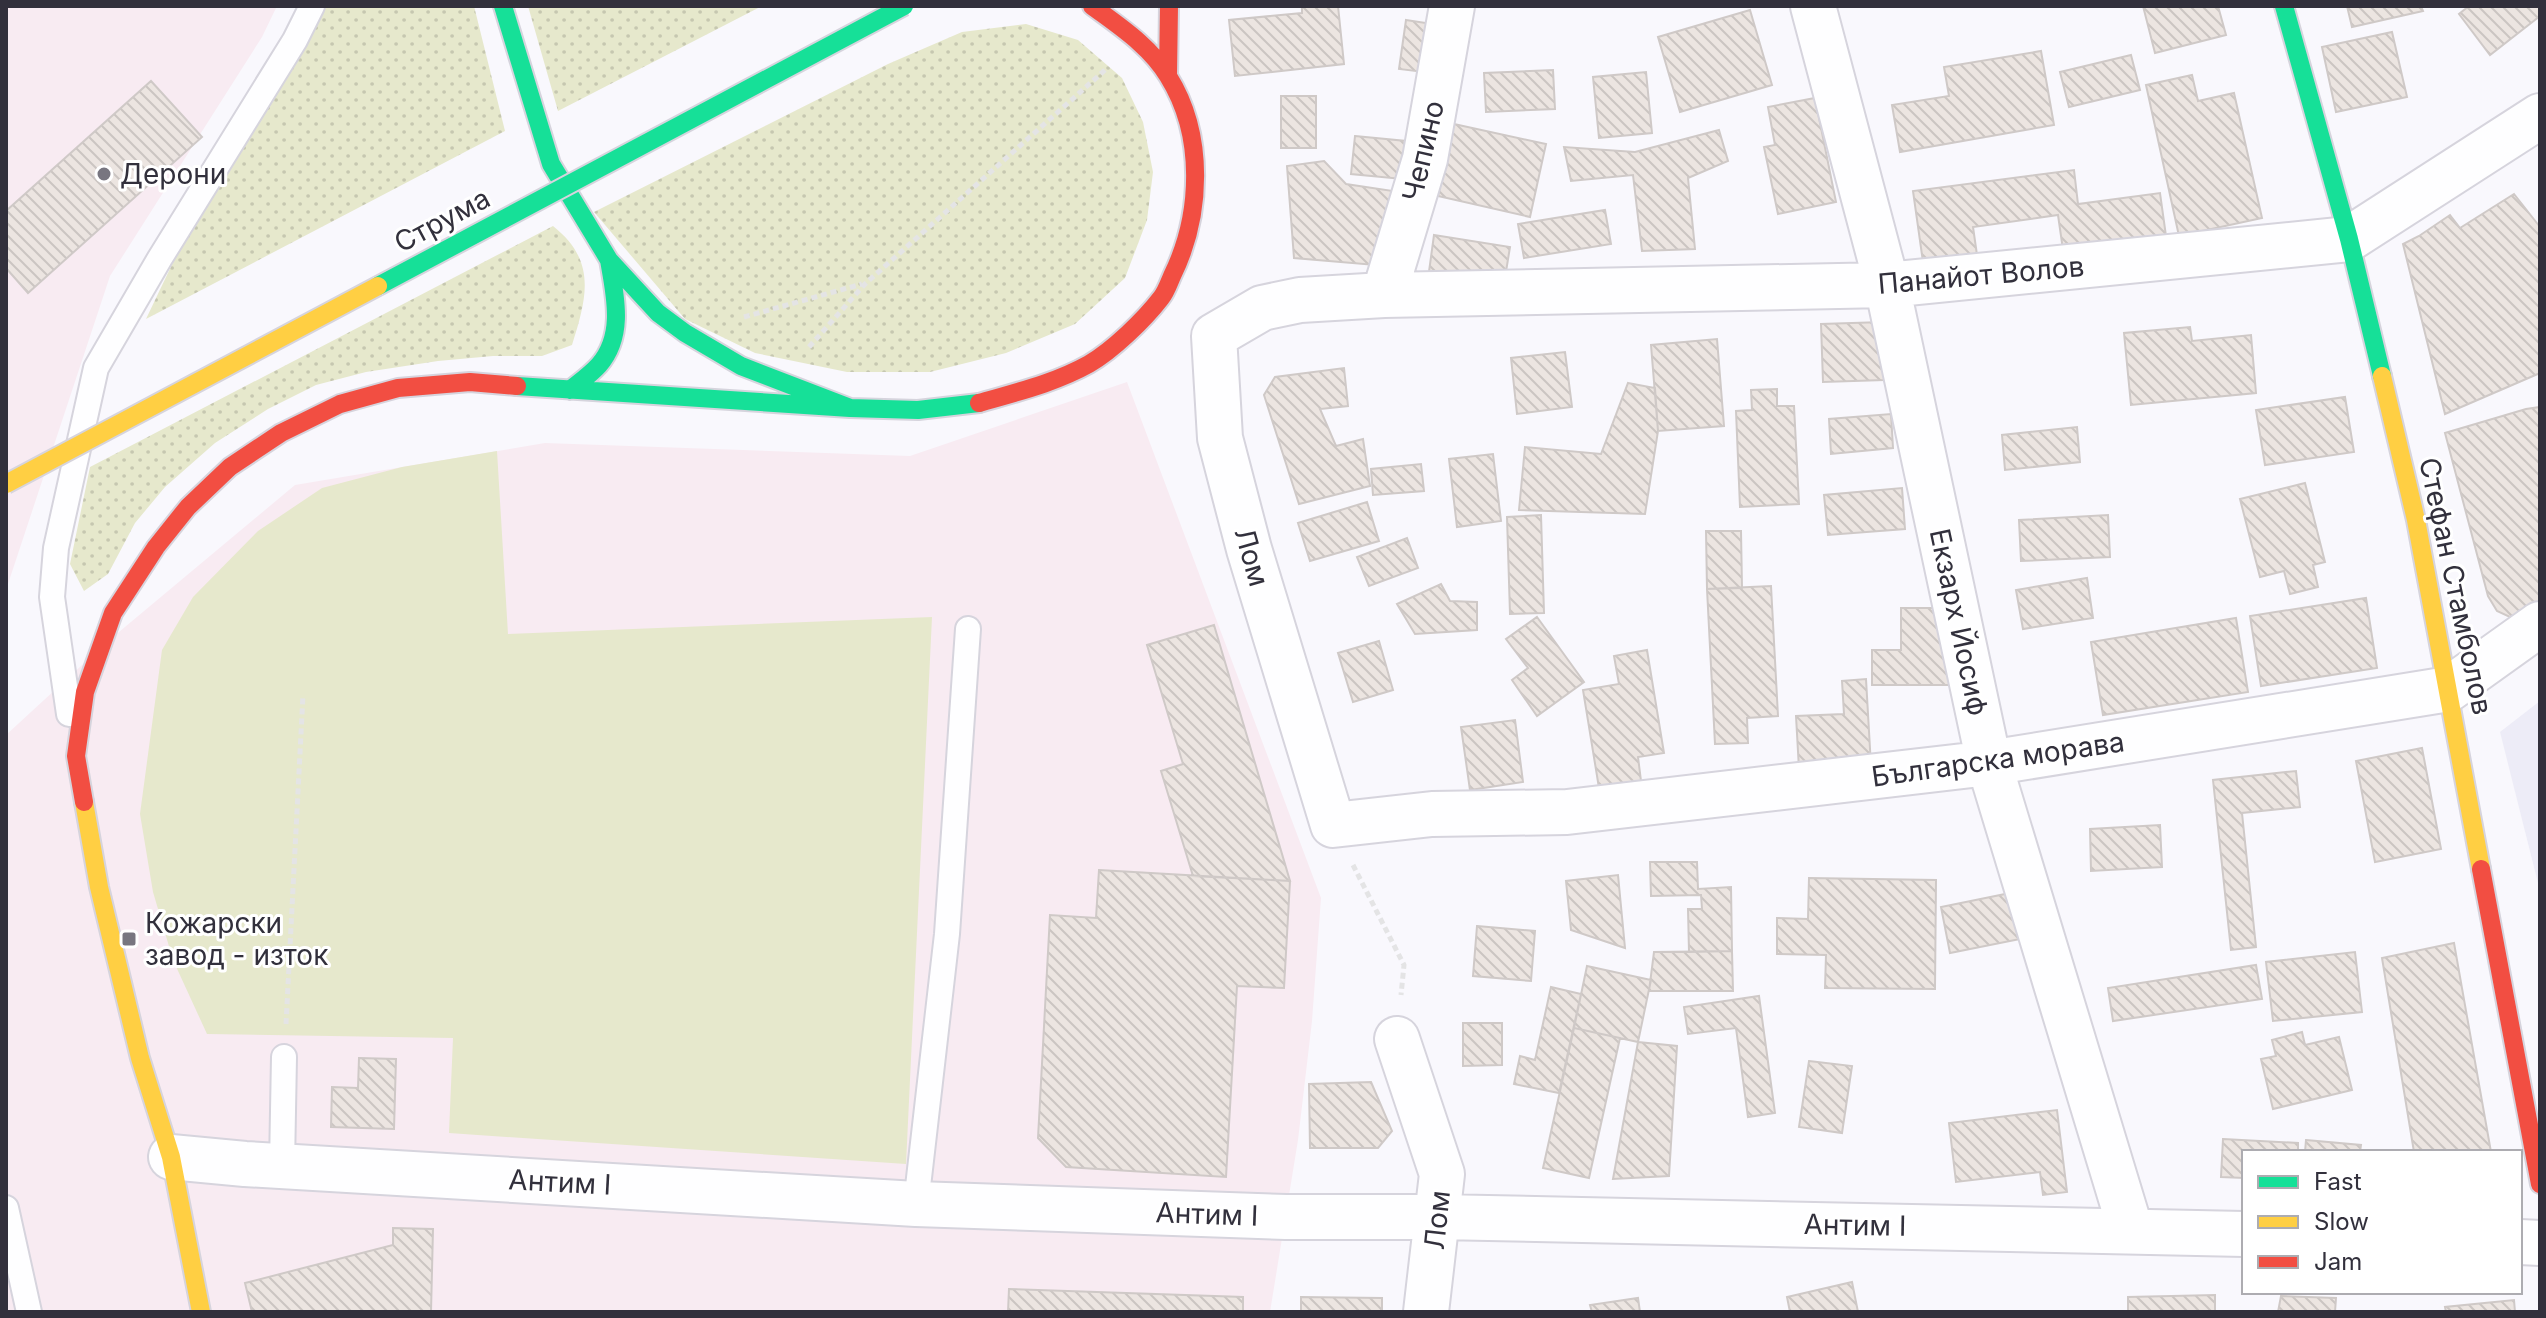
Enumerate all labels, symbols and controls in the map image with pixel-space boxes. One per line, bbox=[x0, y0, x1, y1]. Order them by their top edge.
street label: Чепино bbox=[1395, 97, 1451, 205]
place label: Дерони bbox=[120, 157, 226, 191]
marker: Дерони bbox=[95, 165, 113, 183]
street label: Струма bbox=[388, 181, 496, 259]
street label: Панайот Волов bbox=[1876, 249, 2086, 301]
street label: Стефан Стамболов bbox=[2412, 454, 2500, 718]
street label: Лом bbox=[1227, 524, 1277, 590]
street label: Екзарх Йосиф bbox=[1923, 525, 1996, 719]
street label: Българска морава bbox=[1869, 724, 2127, 794]
place label: Кожарски завод - изток bbox=[145, 906, 328, 972]
marker: Кожарски завод - изток bbox=[120, 930, 138, 948]
legend bbox=[2242, 1150, 2522, 1294]
street label: Антим I bbox=[508, 1162, 612, 1202]
text: Fast bbox=[2314, 1167, 2362, 1196]
street label: Лом bbox=[1417, 1189, 1457, 1251]
street label: Антим I bbox=[1155, 1195, 1259, 1233]
street label: Антим I bbox=[1803, 1207, 1907, 1243]
text: Slow bbox=[2314, 1207, 2369, 1236]
text: Jam bbox=[2314, 1247, 2362, 1276]

